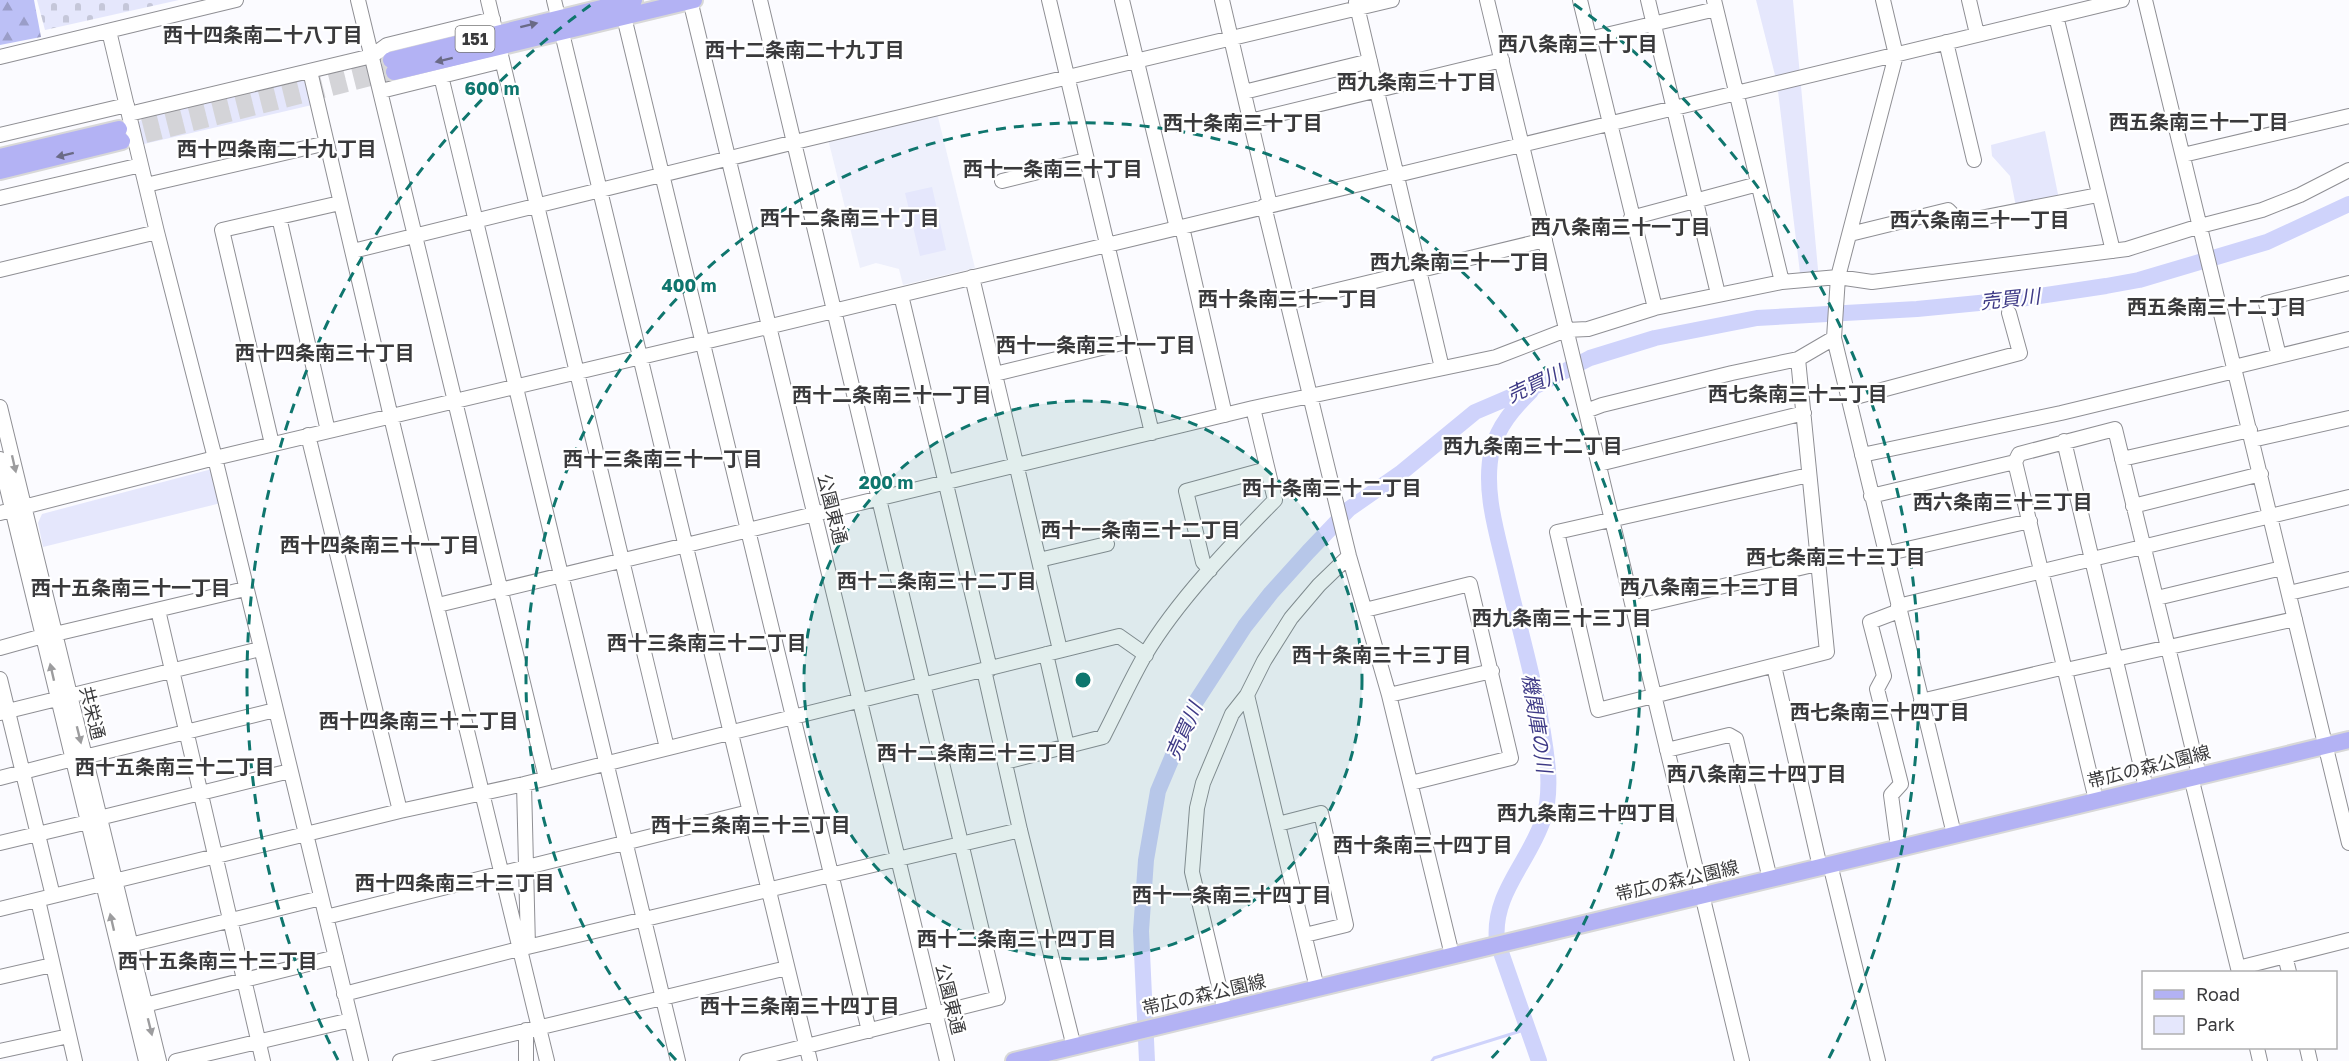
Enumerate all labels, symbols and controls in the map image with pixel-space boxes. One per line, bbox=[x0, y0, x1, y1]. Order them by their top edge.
one-way arrow bbox=[520, 20, 538, 30]
district label: 西十四条南二十八丁目 bbox=[163, 22, 363, 46]
road number: 151 bbox=[456, 26, 494, 52]
district label: 西八条南三十丁目 bbox=[1498, 31, 1658, 55]
district label: 西十二条南二十九丁目 bbox=[705, 37, 905, 61]
one-way arrow bbox=[434, 56, 453, 65]
district label: 西九条南三十丁目 bbox=[1337, 69, 1497, 93]
text: 600 m bbox=[464, 77, 520, 99]
district label: 西五条南三十一丁目 bbox=[2109, 109, 2289, 133]
district label: 西十条南三十丁目 bbox=[1163, 110, 1323, 134]
district label: 西十四条南二十九丁目 bbox=[177, 136, 377, 160]
one-way arrow bbox=[56, 151, 74, 161]
district label: 西十一条南三十丁目 bbox=[963, 156, 1143, 180]
district label: 西十二条南三十丁目 bbox=[760, 205, 940, 229]
district label: 西六条南三十一丁目 bbox=[1890, 207, 2070, 231]
district label: 西八条南三十一丁目 bbox=[1531, 214, 1711, 238]
district label: 西九条南三十一丁目 bbox=[1370, 249, 1550, 273]
text: 400 m bbox=[662, 274, 716, 296]
water label: 売買川 bbox=[1979, 283, 2043, 313]
district label: 西十条南三十一丁目 bbox=[1198, 286, 1378, 310]
district label: 西五条南三十二丁目 bbox=[2127, 294, 2307, 318]
district label: 西十一条南三十一丁目 bbox=[996, 332, 1196, 356]
district label: 西十四条南三十丁目 bbox=[235, 340, 415, 364]
water label: 売買川 bbox=[1502, 359, 1569, 407]
district label: 西七条南三十二丁目 bbox=[1708, 381, 1888, 405]
district label: 西十二条南三十一丁目 bbox=[792, 382, 992, 406]
district label: 西九条南三十二丁目 bbox=[1443, 433, 1623, 457]
district label: 西十三条南三十一丁目 bbox=[563, 446, 763, 470]
one-way arrow bbox=[9, 455, 19, 473]
street label: 公園東通 bbox=[814, 471, 852, 546]
text: 200 m bbox=[859, 471, 913, 493]
district label: 西十条南三十二丁目 bbox=[1242, 475, 1422, 499]
district label: 西六条南三十三丁目 bbox=[1913, 489, 2093, 513]
district label: 西十一条南三十二丁目 bbox=[1041, 517, 1241, 541]
district label: 西十四条南三十一丁目 bbox=[280, 532, 480, 556]
district label: 西七条南三十三丁目 bbox=[1746, 544, 1926, 568]
district label: 西十二条南三十二丁目 bbox=[837, 568, 1037, 592]
district label: 西八条南三十三丁目 bbox=[1620, 574, 1800, 598]
district label: 西十五条南三十一丁目 bbox=[31, 575, 231, 599]
district label: 西九条南三十三丁目 bbox=[1472, 605, 1652, 629]
district label: 西十三条南三十二丁目 bbox=[607, 630, 807, 654]
district label: 西十条南三十三丁目 bbox=[1292, 642, 1472, 666]
one-way arrow bbox=[46, 662, 56, 681]
centre of rings bbox=[1073, 670, 1093, 690]
water label: 機関庫の川 bbox=[1518, 672, 1558, 776]
street label: 共栄通 bbox=[76, 684, 110, 742]
water label: 売買川 bbox=[1160, 696, 1207, 763]
district label: 西七条南三十四丁目 bbox=[1790, 699, 1970, 723]
district label: 西十四条南三十二丁目 bbox=[319, 708, 519, 732]
one-way arrow bbox=[75, 726, 85, 745]
district label: 西十二条南三十三丁目 bbox=[877, 740, 1077, 764]
street label: 帯広の森公園線 bbox=[2085, 740, 2213, 792]
district label: 西十五条南三十二丁目 bbox=[75, 754, 275, 778]
district label: 西八条南三十四丁目 bbox=[1667, 761, 1847, 785]
district label: 西九条南三十四丁目 bbox=[1497, 800, 1677, 824]
district label: 西十三条南三十三丁目 bbox=[651, 812, 851, 836]
district label: 西十条南三十四丁目 bbox=[1333, 832, 1513, 856]
street label: 帯広の森公園線 bbox=[1613, 855, 1741, 905]
district label: 西十四条南三十三丁目 bbox=[355, 870, 555, 894]
district label: 西十一条南三十四丁目 bbox=[1132, 882, 1332, 906]
one-way arrow bbox=[107, 913, 117, 932]
district label: 西十二条南三十四丁目 bbox=[917, 926, 1117, 950]
district label: 西十五条南三十三丁目 bbox=[118, 948, 318, 972]
street label: 公園東通 bbox=[932, 961, 970, 1036]
street label: 帯広の森公園線 bbox=[1140, 969, 1268, 1019]
legend bbox=[2142, 971, 2337, 1049]
text: Road bbox=[2196, 983, 2240, 1005]
district label: 西十三条南三十四丁目 bbox=[700, 993, 900, 1017]
text: Park bbox=[2196, 1013, 2235, 1035]
one-way arrow bbox=[146, 1018, 155, 1036]

